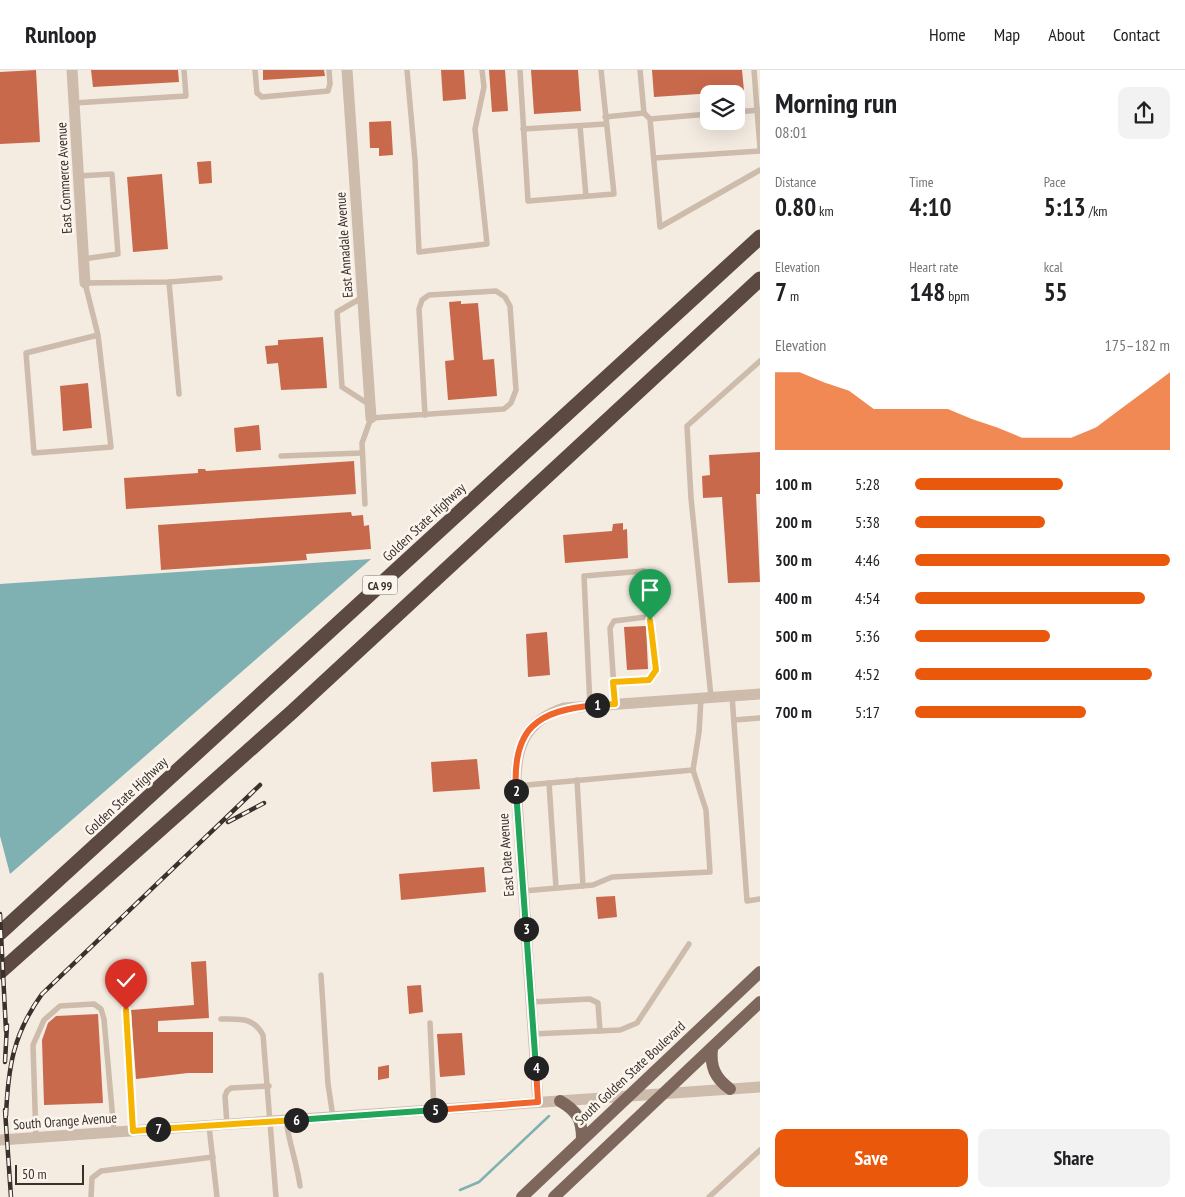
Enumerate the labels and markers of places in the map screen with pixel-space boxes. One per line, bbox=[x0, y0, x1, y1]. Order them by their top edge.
pin bbox=[629, 569, 671, 620]
pin: 1 bbox=[584, 692, 610, 718]
pin: 2 bbox=[504, 778, 528, 804]
pin: 3 bbox=[514, 916, 538, 942]
pin bbox=[105, 959, 147, 1010]
pin: 4 bbox=[524, 1056, 548, 1080]
pin: 5 bbox=[422, 1098, 448, 1122]
pin: 6 bbox=[284, 1108, 308, 1132]
pin: 7 bbox=[146, 1116, 170, 1142]

